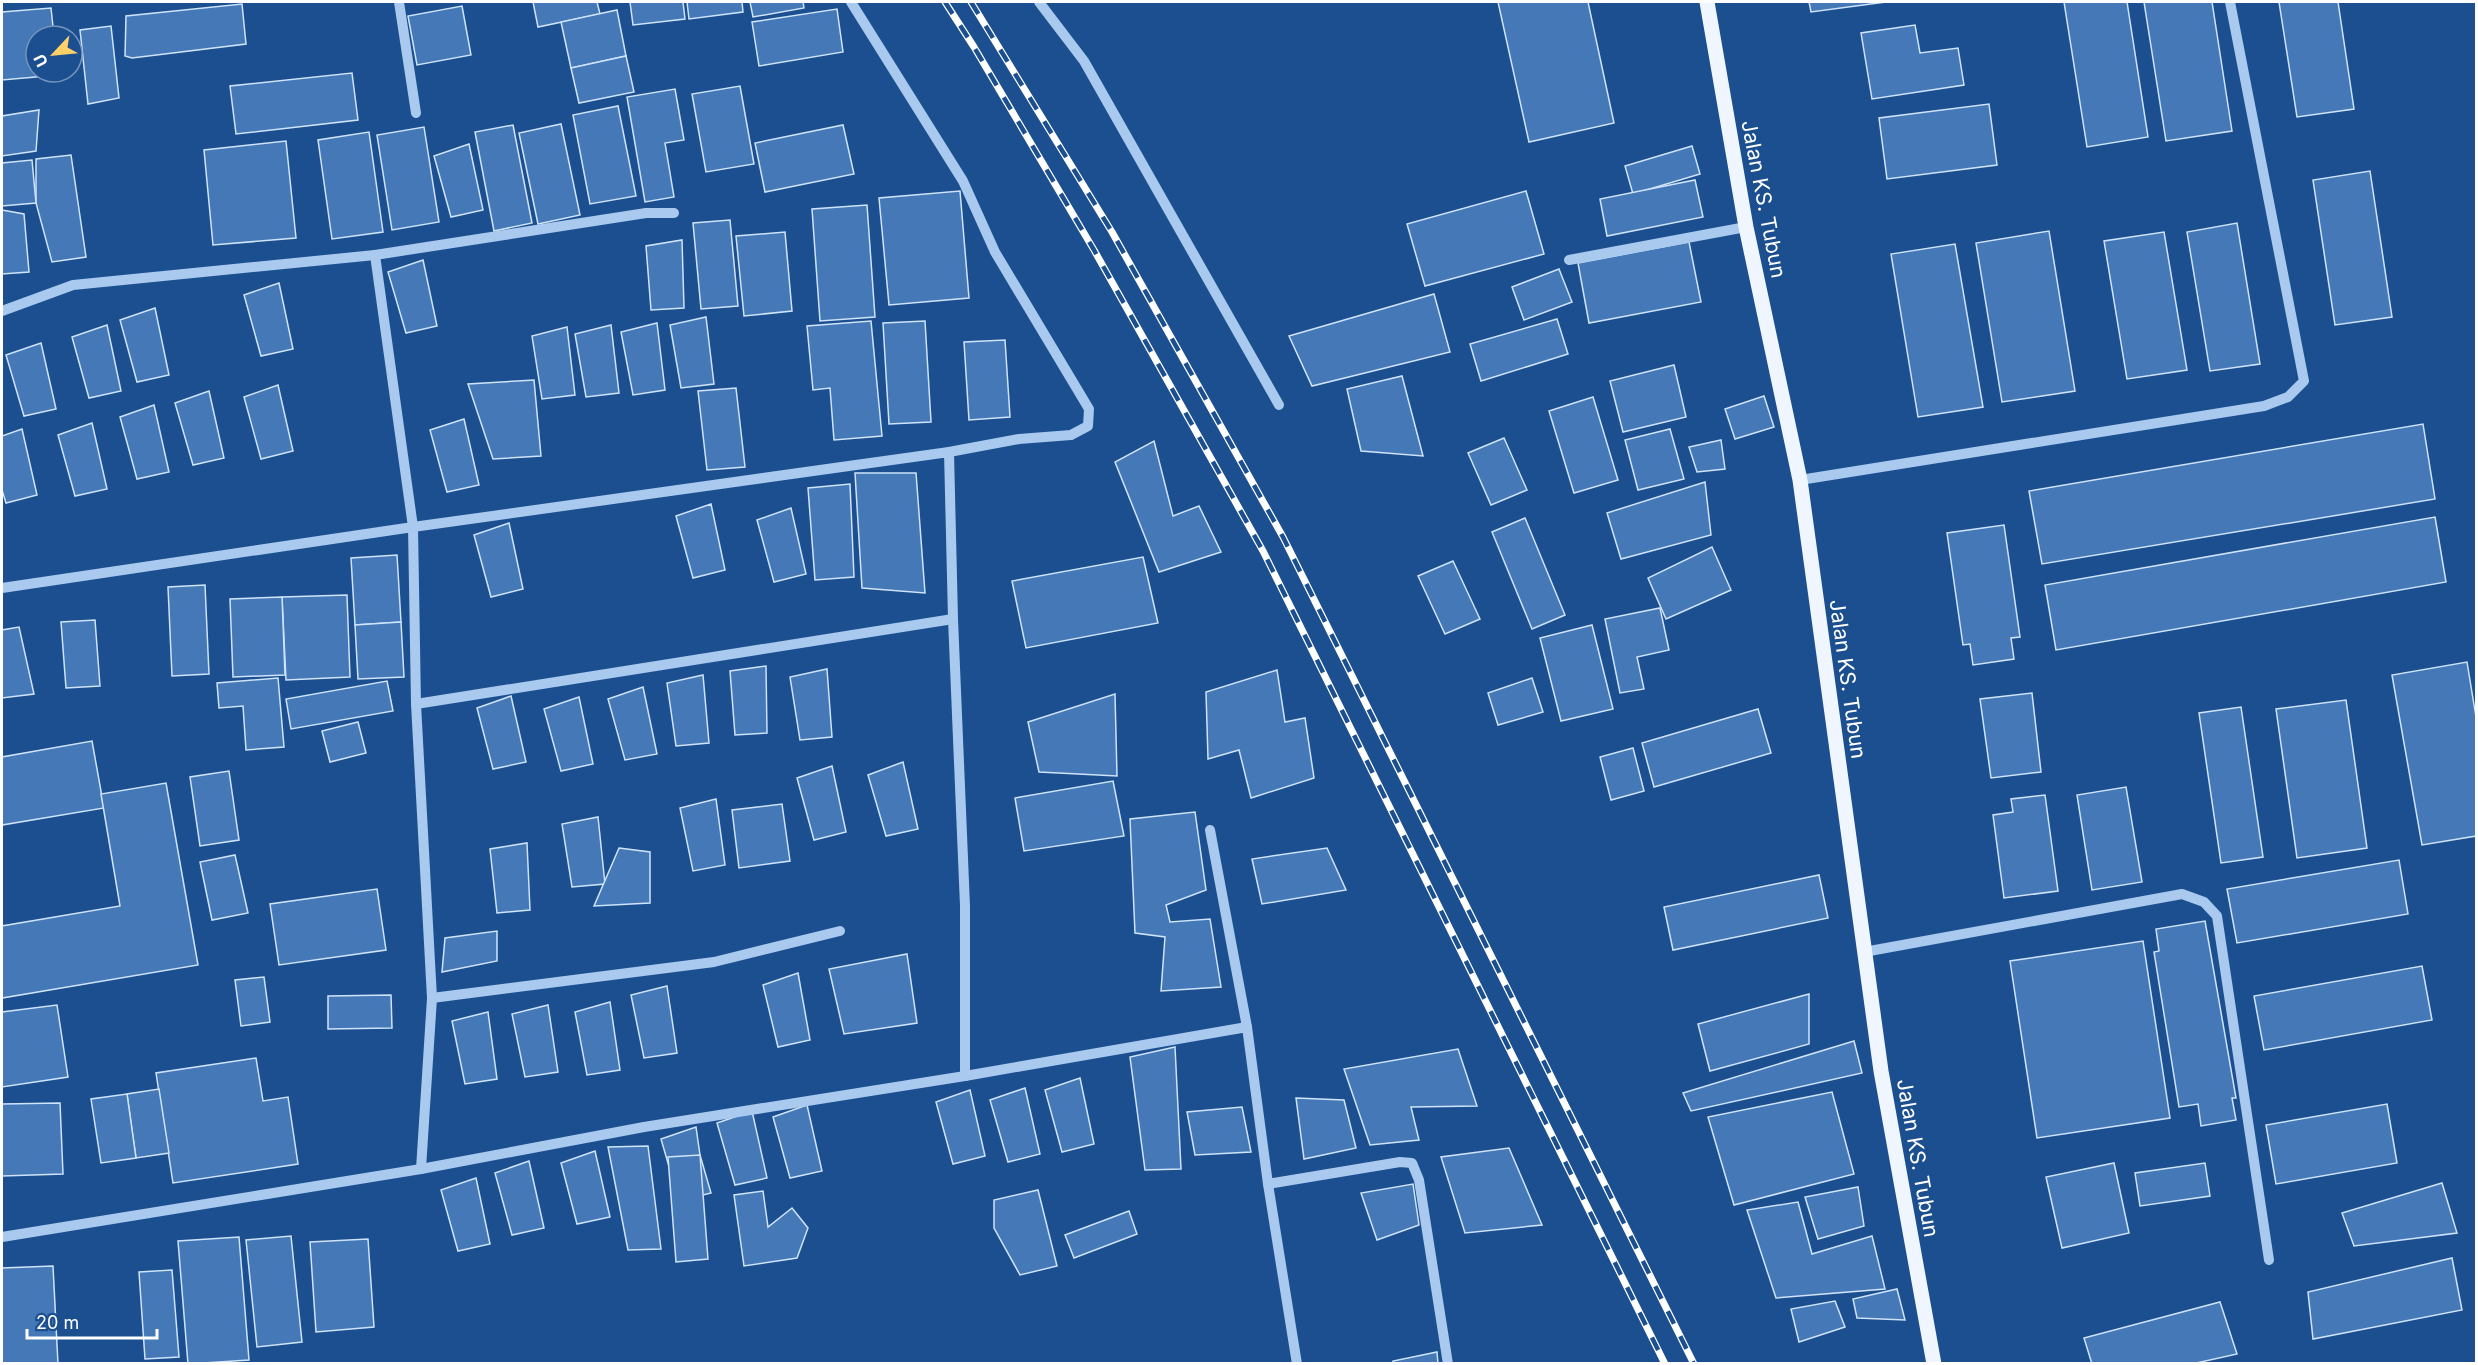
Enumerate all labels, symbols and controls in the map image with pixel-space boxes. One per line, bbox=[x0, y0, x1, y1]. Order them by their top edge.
north arrow bbox=[24, 24, 84, 84]
text: U bbox=[29, 51, 52, 70]
street label: Jalan KS. Tubun bbox=[1736, 118, 1792, 280]
street label: Jalan KS. Tubun bbox=[1824, 598, 1872, 760]
street label: Jalan KS. Tubun bbox=[1892, 1077, 1944, 1239]
scale bar bbox=[27, 1302, 158, 1340]
text: 20 m bbox=[36, 1312, 79, 1333]

